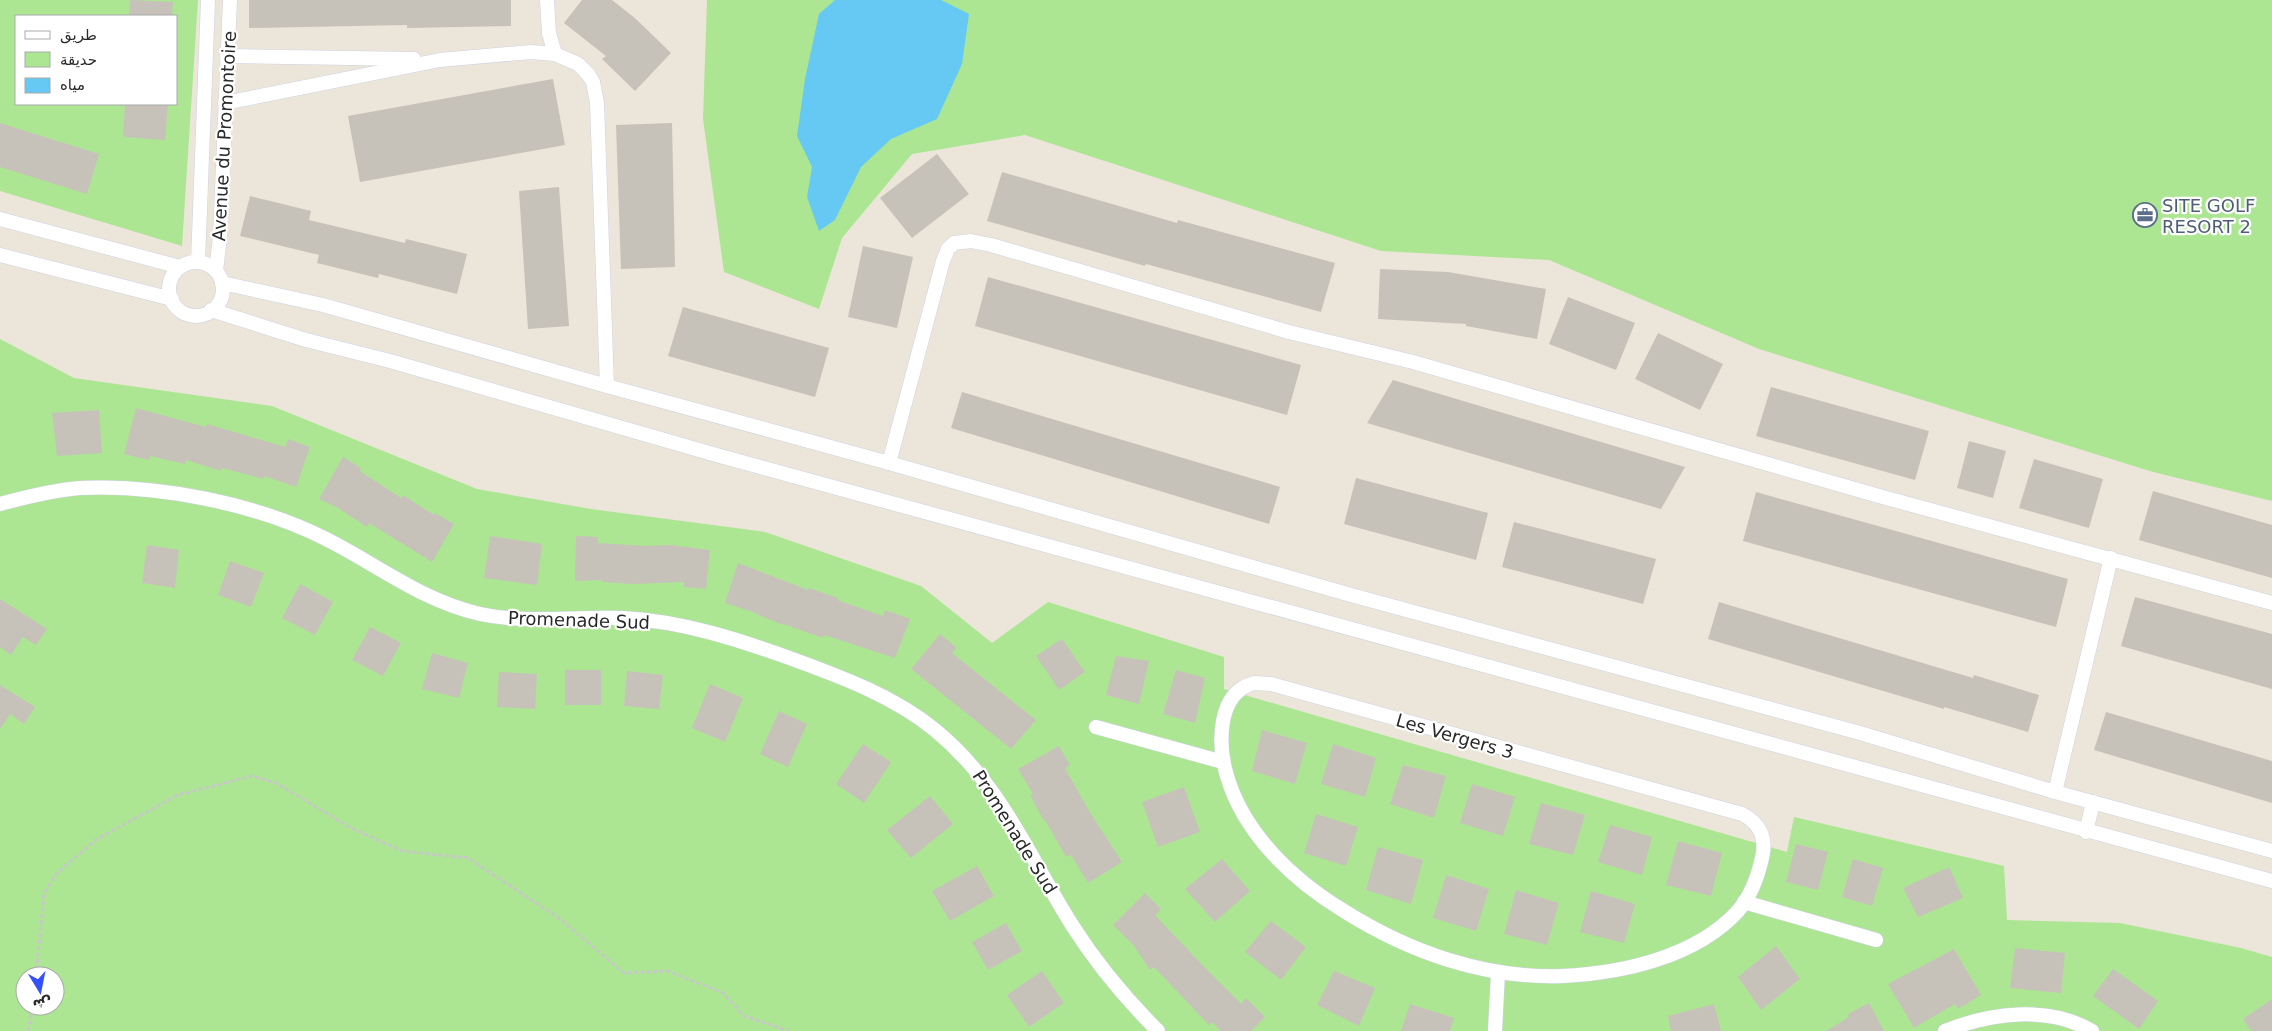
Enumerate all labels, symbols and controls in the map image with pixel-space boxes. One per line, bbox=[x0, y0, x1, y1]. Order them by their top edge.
legend bbox=[15, 15, 178, 105]
text: طريق bbox=[60, 26, 97, 44]
street label: Avenue du Promontoire bbox=[208, 30, 240, 242]
text: حديقة bbox=[60, 51, 97, 69]
text: مياه bbox=[60, 76, 85, 94]
place label: SITE GOLF RESORT 2 bbox=[2162, 195, 2255, 237]
office icon: SITE GOLF RESORT 2 bbox=[2132, 202, 2158, 228]
street label: Promenade Sud bbox=[508, 607, 650, 633]
street label: Les Vergers 3 bbox=[1394, 709, 1516, 763]
street label: Promenade Sud bbox=[968, 766, 1062, 898]
north arrow bbox=[15, 966, 65, 1016]
text: ش bbox=[31, 994, 53, 1013]

